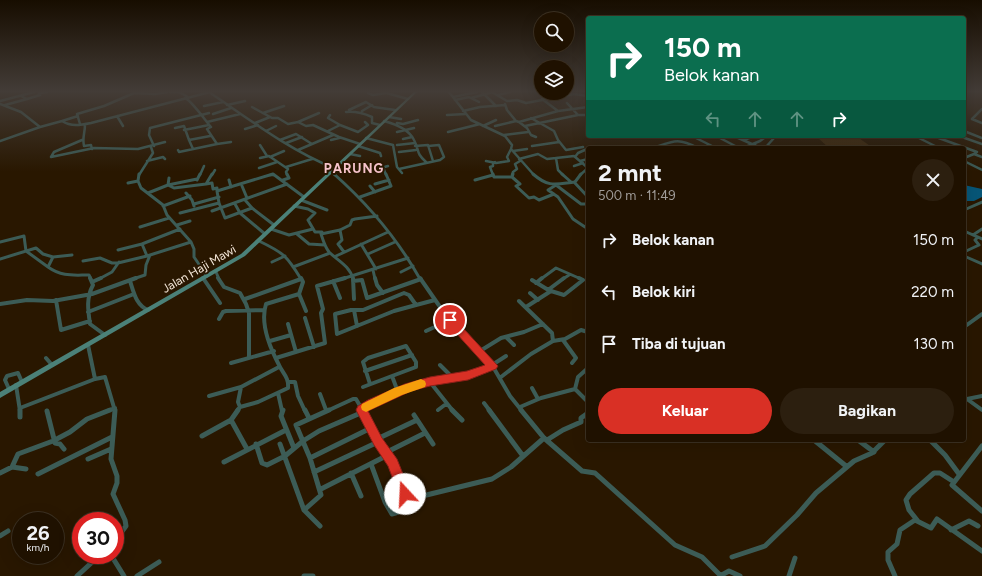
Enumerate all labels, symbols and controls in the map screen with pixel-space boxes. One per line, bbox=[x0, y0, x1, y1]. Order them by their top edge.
map controls bbox=[534, 12, 574, 100]
button: search bbox=[534, 12, 574, 52]
text: 150 m bbox=[664, 30, 741, 64]
icon: right bbox=[598, 32, 650, 84]
button: layers bbox=[534, 60, 574, 100]
text: Belok kanan bbox=[664, 64, 759, 86]
icon: left bbox=[702, 108, 724, 130]
icon: ahead bbox=[744, 108, 766, 130]
icon: ahead bbox=[786, 108, 808, 130]
icon: right bbox=[828, 108, 850, 130]
text: 2 mnt bbox=[598, 158, 662, 187]
button: close bbox=[912, 159, 954, 201]
district label: PARUNG bbox=[324, 161, 384, 176]
text: 500 m · 11:49 bbox=[598, 188, 676, 203]
icon: right bbox=[598, 229, 620, 251]
text: Belok kanan bbox=[632, 231, 714, 249]
text: 150 m bbox=[913, 231, 954, 249]
street label: Jalan Haji Mawi bbox=[159, 242, 239, 296]
icon: left bbox=[598, 281, 620, 303]
text: Belok kiri bbox=[632, 283, 695, 301]
text: 220 m bbox=[911, 283, 954, 301]
pin bbox=[433, 303, 467, 337]
icon: arrive bbox=[439, 309, 461, 331]
icon: arrive bbox=[598, 333, 620, 355]
text: Tiba di tujuan bbox=[632, 335, 726, 353]
text: 130 m bbox=[914, 335, 954, 353]
button: Keluar bbox=[598, 388, 772, 434]
button: Bagikan bbox=[780, 388, 954, 434]
position arrow bbox=[384, 473, 426, 515]
speed limit sign: 30 bbox=[72, 512, 124, 564]
text: 26 bbox=[26, 521, 50, 545]
text: km/h bbox=[27, 541, 49, 554]

